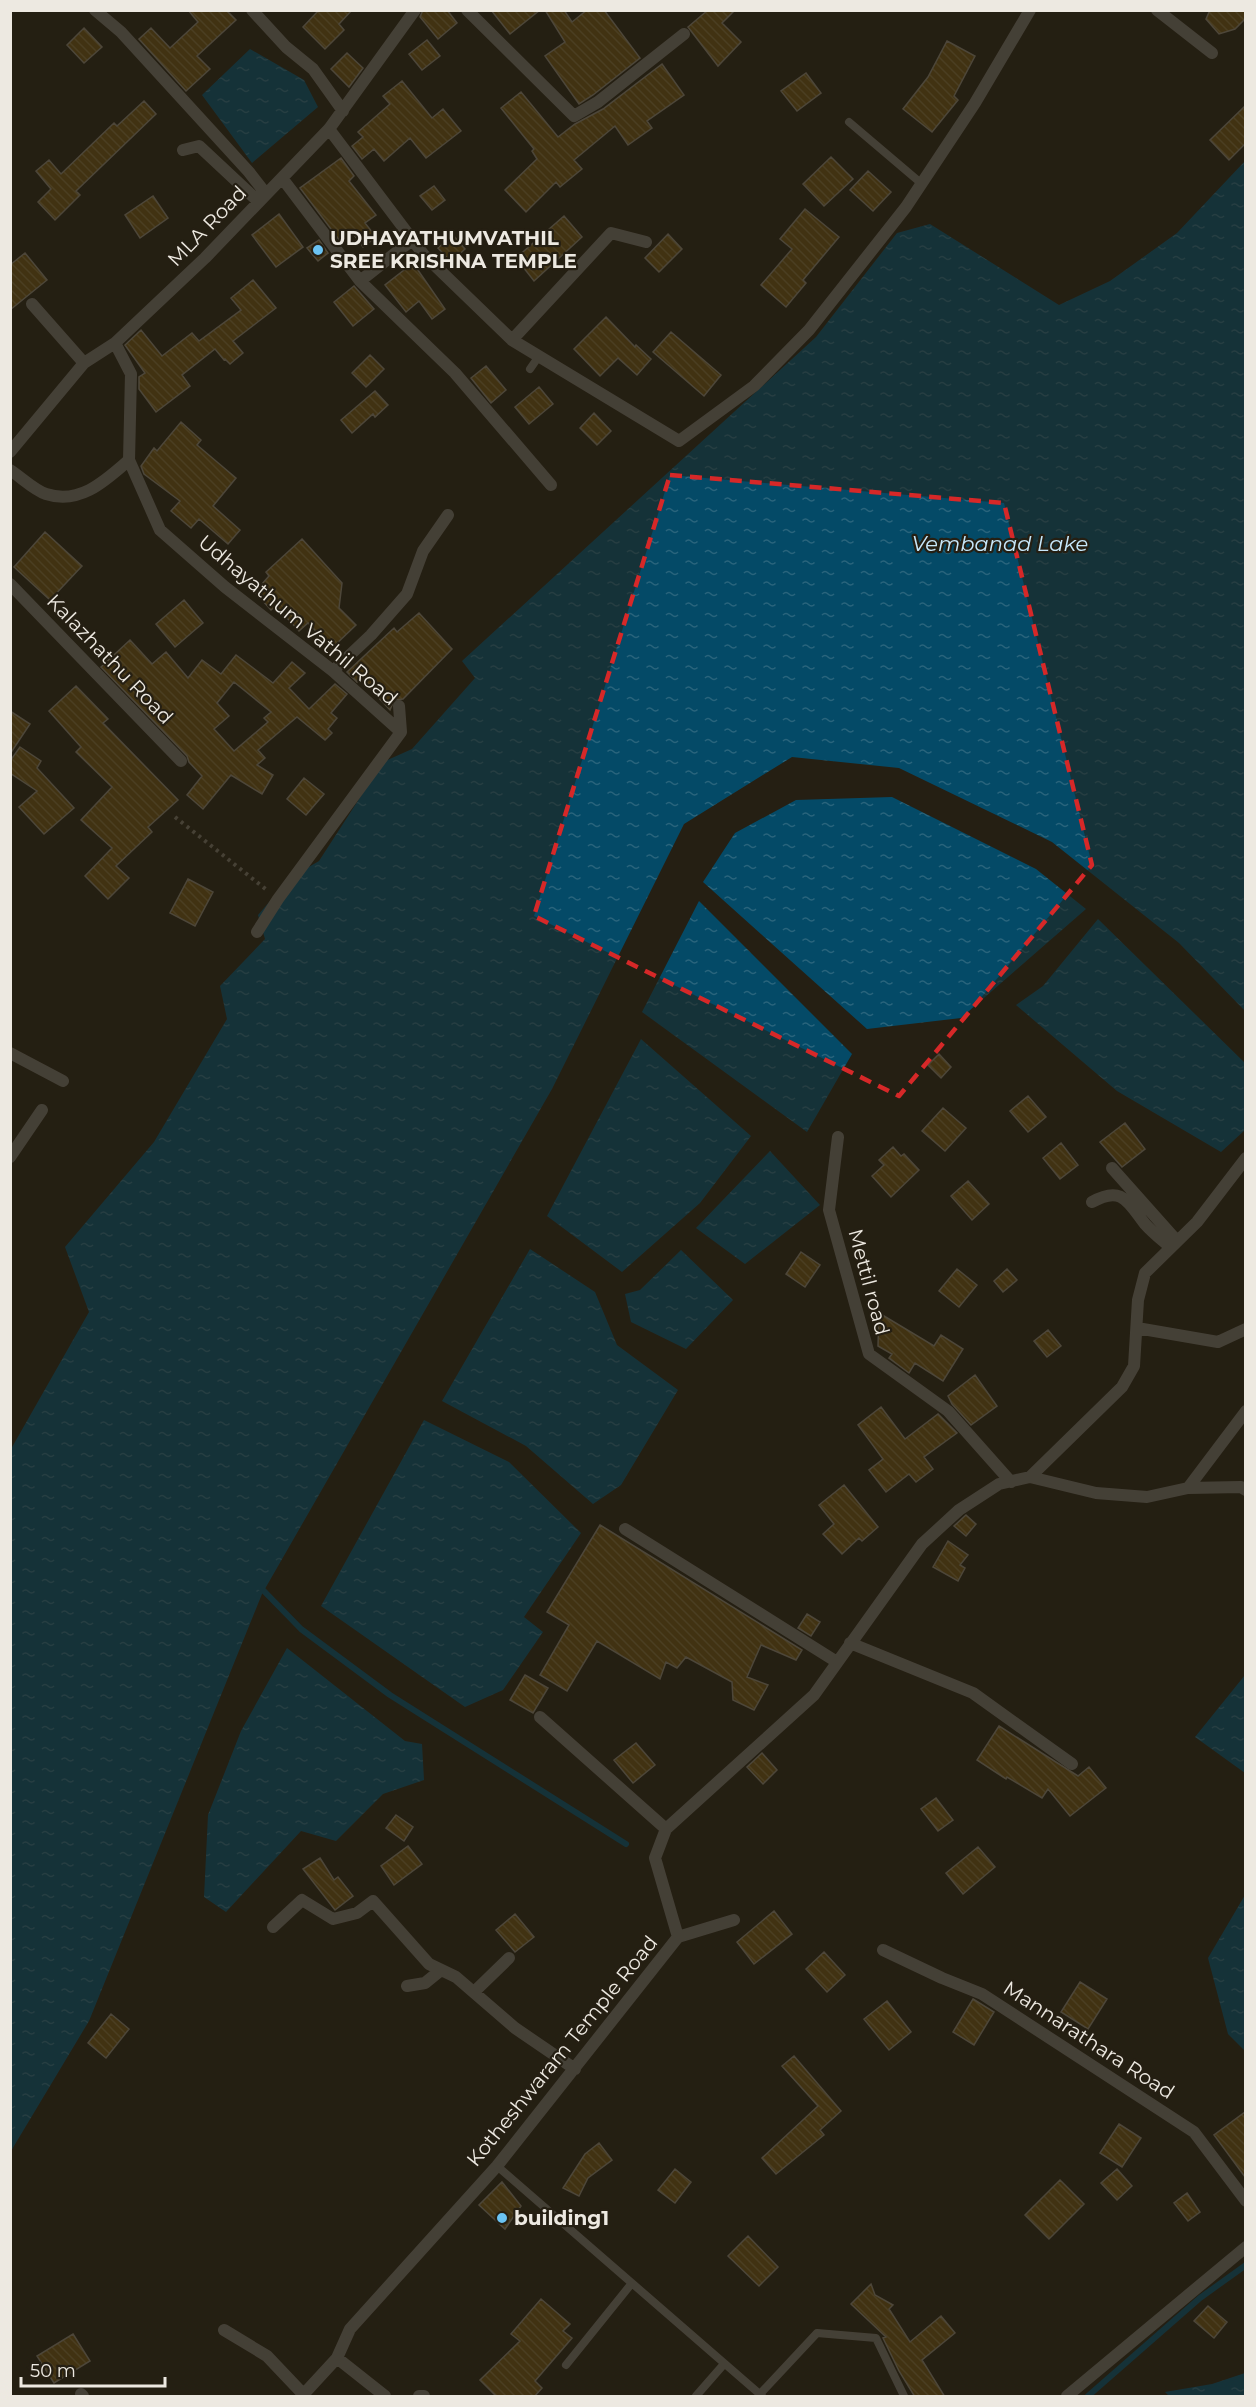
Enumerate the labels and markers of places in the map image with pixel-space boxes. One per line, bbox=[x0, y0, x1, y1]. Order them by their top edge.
place label: UDHAYATHUMVATHIL SREE KRISHNA TEMPLE bbox=[330, 226, 577, 273]
marker: UDHAYATHUMVATHIL SREE KRISHNA TEMPLE bbox=[311, 243, 325, 257]
place label: building1 bbox=[514, 2206, 609, 2230]
marker: building1 bbox=[495, 2211, 509, 2225]

